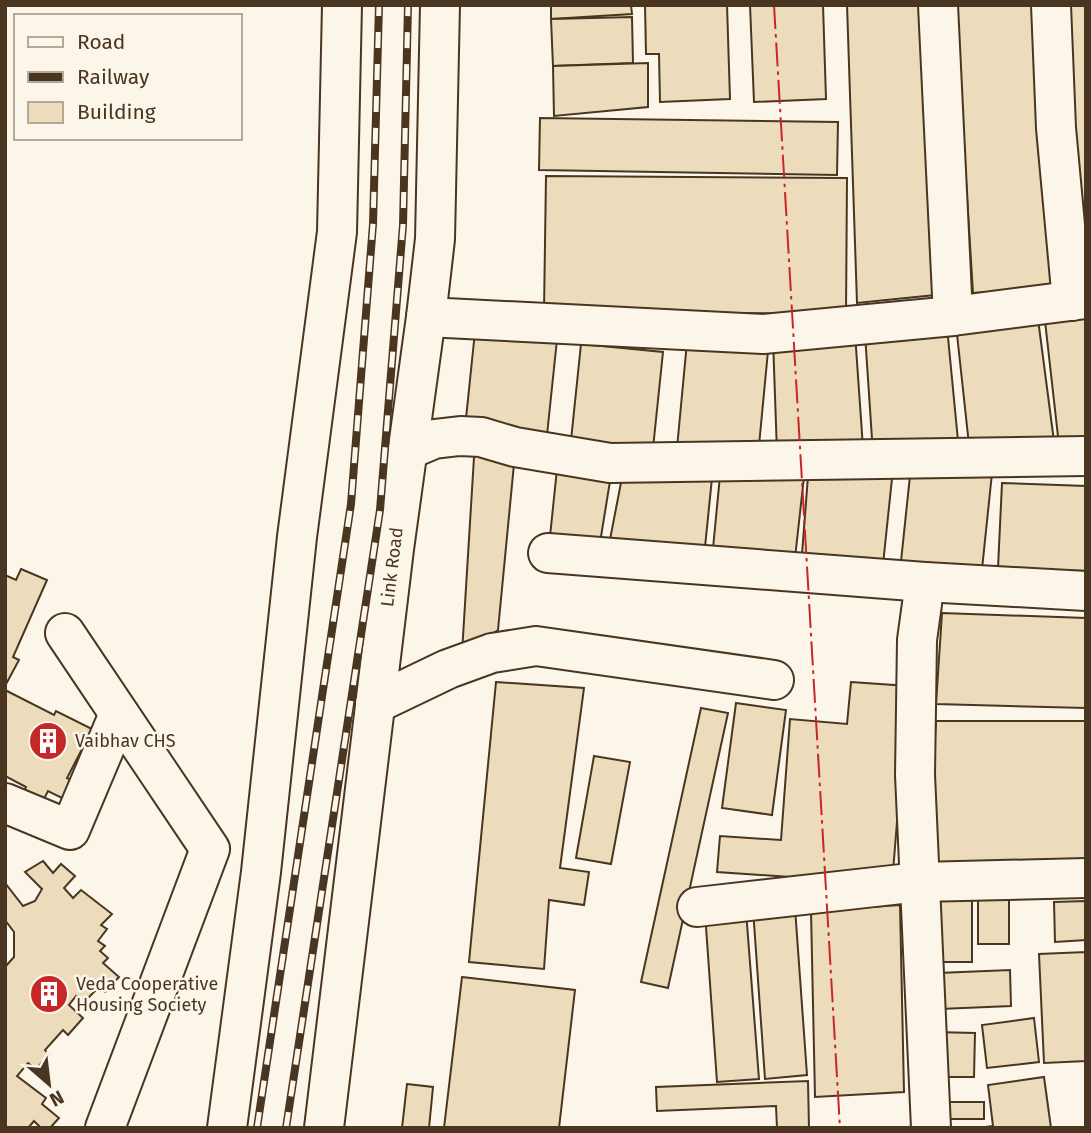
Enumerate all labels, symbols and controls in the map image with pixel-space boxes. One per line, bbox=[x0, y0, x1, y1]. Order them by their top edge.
legend bbox=[14, 14, 242, 140]
text: Road bbox=[77, 29, 125, 55]
text: Railway bbox=[77, 64, 150, 90]
text: Building bbox=[77, 99, 156, 125]
street label: Link Road bbox=[376, 526, 408, 608]
building icon: Vaibhav CHS bbox=[27, 720, 69, 762]
place label: Vaibhav CHS bbox=[75, 730, 176, 752]
building icon: Veda Cooperative Housing Society bbox=[28, 973, 70, 1015]
place label: Veda Cooperative Housing Society bbox=[76, 973, 218, 1016]
north arrow bbox=[14, 1049, 84, 1119]
text: N bbox=[46, 1085, 68, 1112]

